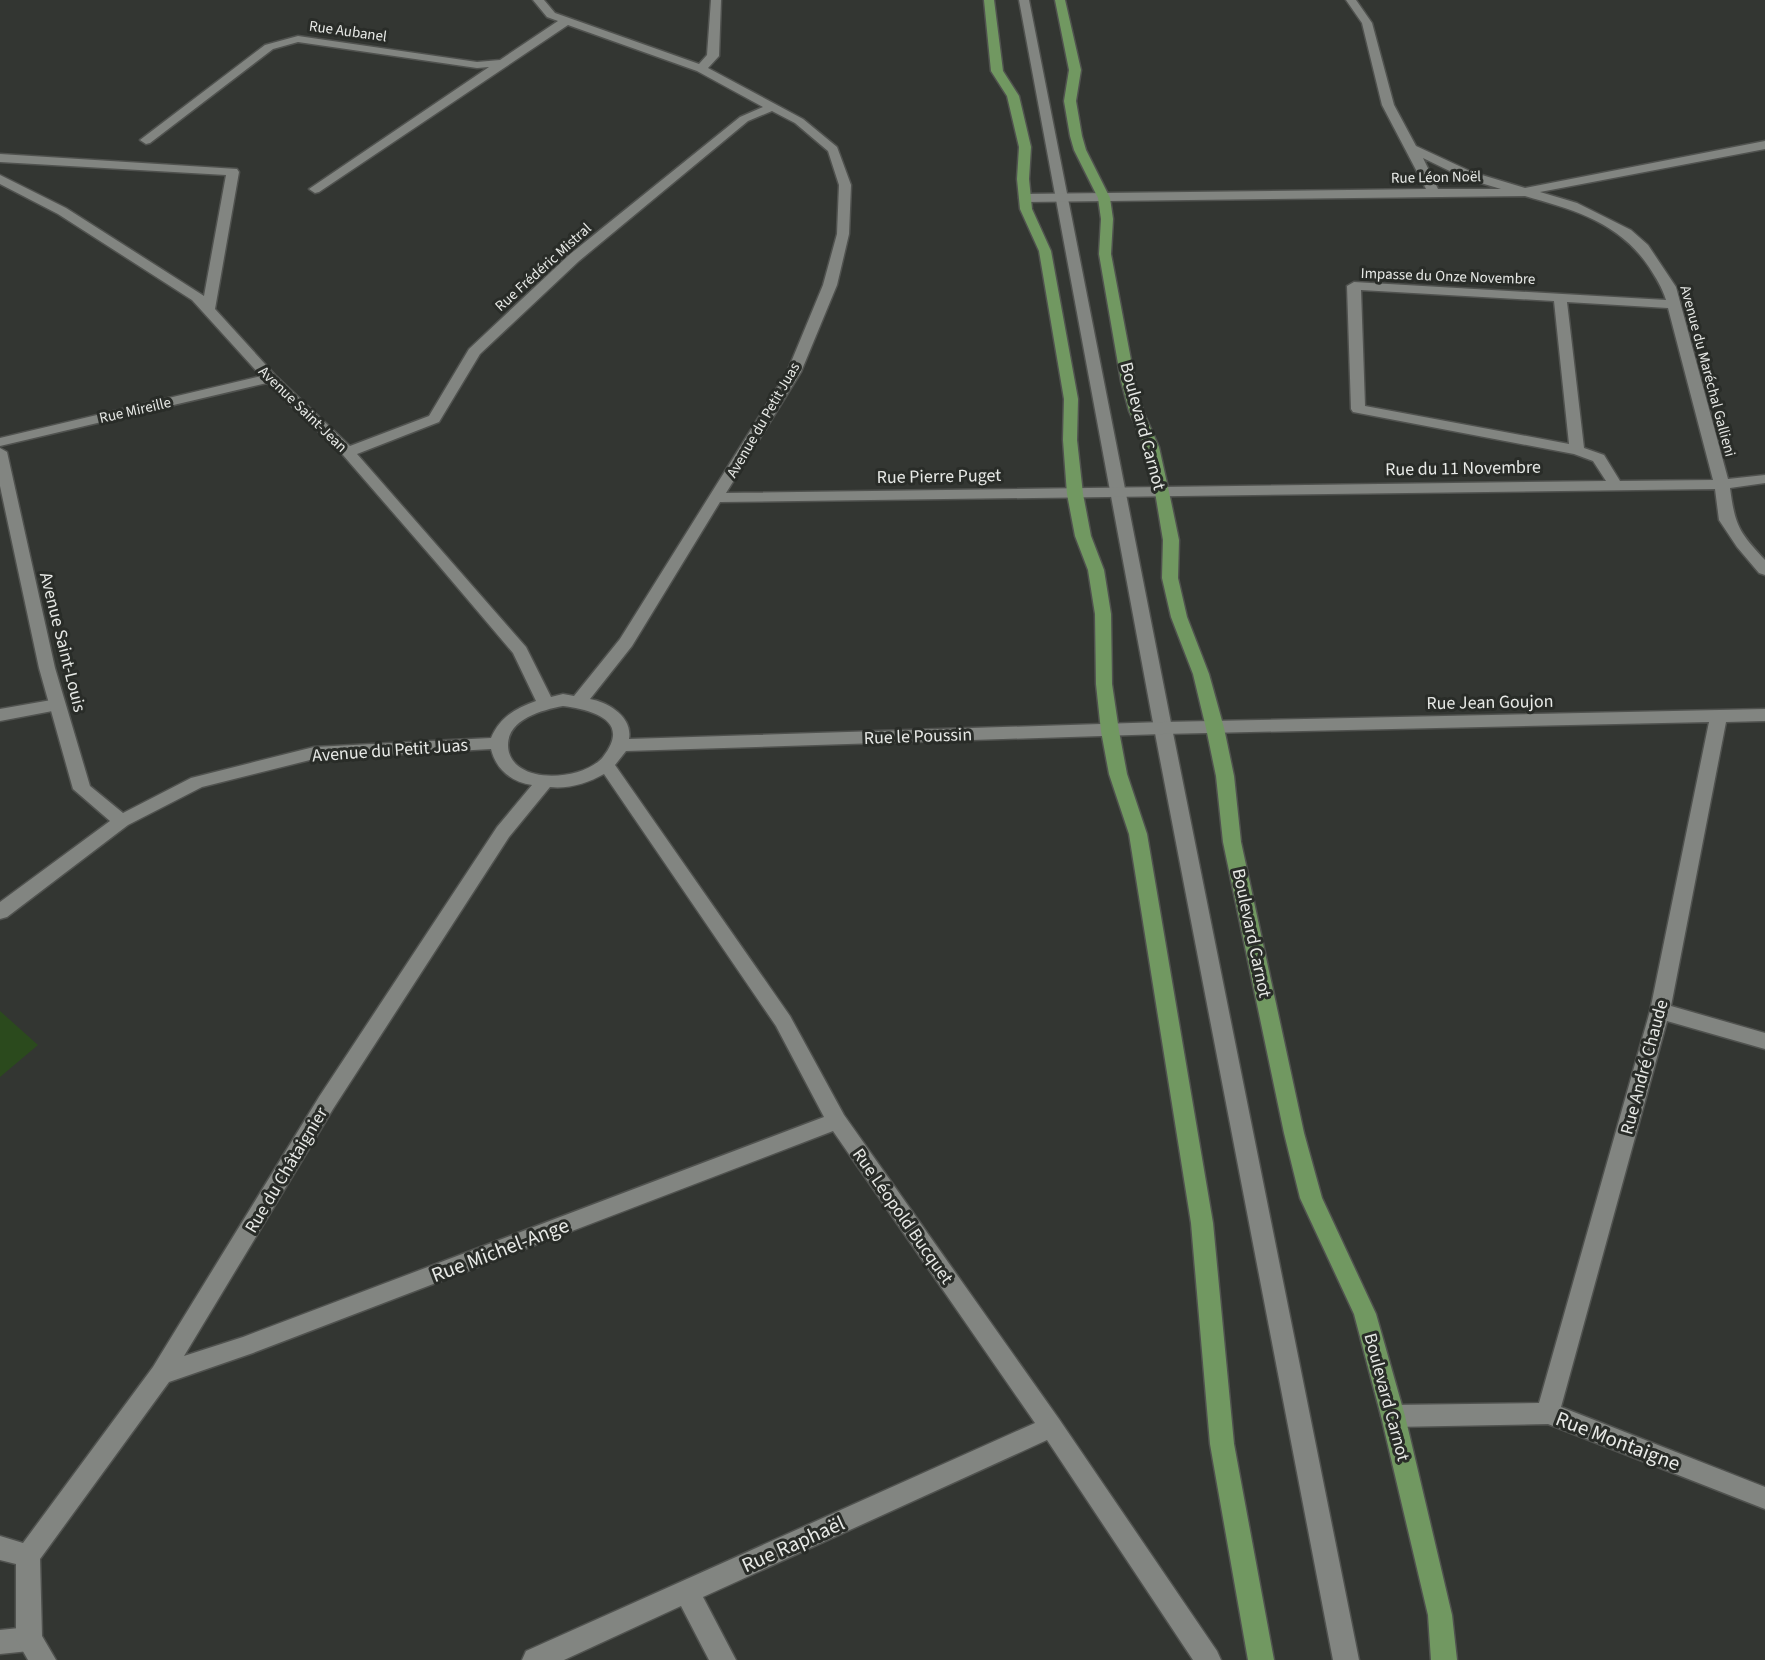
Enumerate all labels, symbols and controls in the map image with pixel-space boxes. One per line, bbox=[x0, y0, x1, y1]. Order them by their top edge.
street label: Rue Aubanel bbox=[308, 16, 388, 47]
street label: Rue Léon Noël bbox=[1391, 166, 1481, 189]
street label: Rue Frédéric Mistral bbox=[491, 218, 596, 316]
street label: Impasse du Onze Novembre bbox=[1360, 263, 1536, 290]
street label: Avenue du Maréchal Gallieni bbox=[1675, 283, 1741, 459]
street label: Avenue du Petit Juas bbox=[722, 359, 805, 482]
street label: Boulevard Carnot bbox=[1113, 359, 1172, 493]
street label: Avenue Saint-Jean bbox=[254, 362, 352, 457]
street label: Rue Mireille bbox=[97, 392, 173, 429]
street label: Rue du 11 Novembre bbox=[1385, 455, 1541, 482]
street label: Rue Pierre Puget bbox=[877, 463, 1002, 490]
street label: Avenue Saint-Louis bbox=[33, 570, 92, 715]
street label: Rue Jean Goujon bbox=[1426, 689, 1554, 716]
street label: Rue le Poussin bbox=[863, 722, 973, 751]
street label: Avenue du Petit Juas bbox=[311, 733, 469, 768]
street label: Boulevard Carnot bbox=[1226, 866, 1277, 1000]
street label: Rue André Chaude bbox=[1614, 997, 1675, 1137]
street label: Rue du Châtaignier bbox=[239, 1102, 334, 1238]
street label: Rue Léopold Bucquet bbox=[846, 1143, 959, 1289]
street label: Rue Michel-Ange bbox=[427, 1210, 573, 1290]
street label: Boulevard Carnot bbox=[1357, 1330, 1416, 1464]
street label: Rue Montaigne bbox=[1551, 1404, 1685, 1478]
street label: Rue Raphaël bbox=[737, 1508, 849, 1580]

